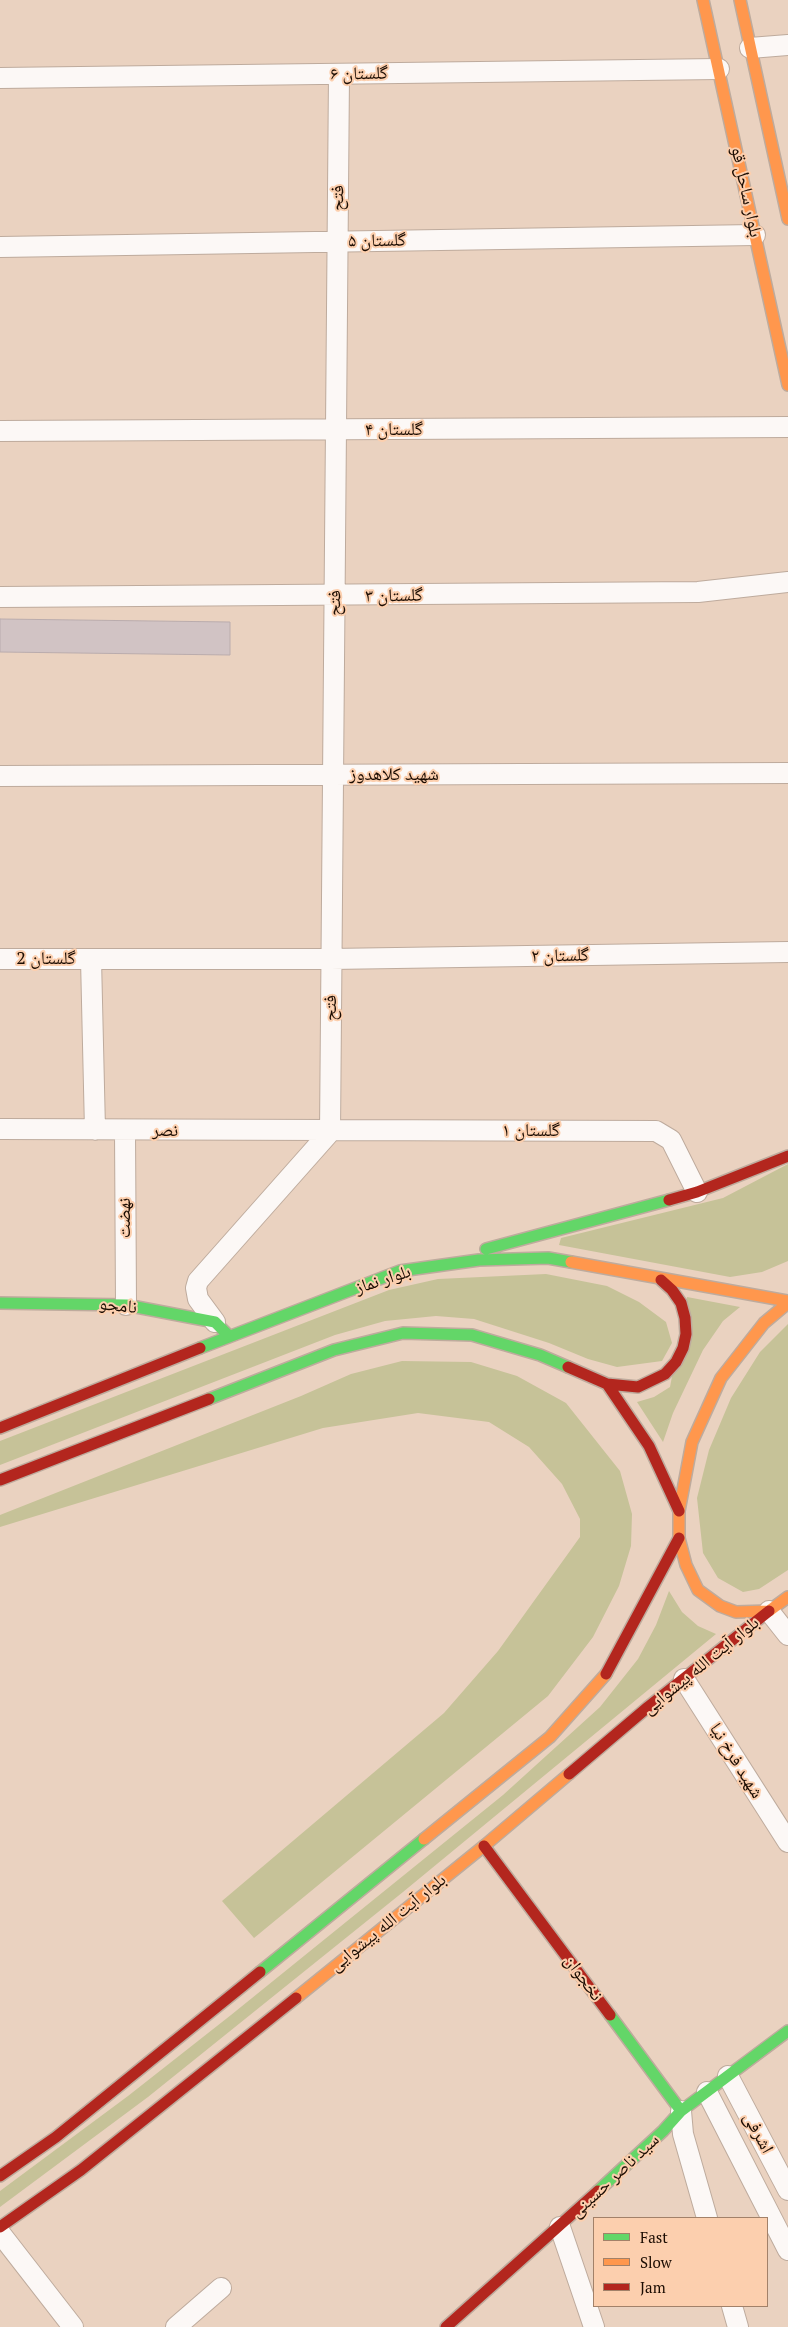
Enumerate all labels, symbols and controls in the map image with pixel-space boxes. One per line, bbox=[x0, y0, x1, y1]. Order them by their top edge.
street label: گلستان ۶ bbox=[330, 63, 388, 85]
street label: بلوار ساحل قو bbox=[726, 145, 766, 239]
street label: فتح bbox=[327, 185, 349, 211]
street label: گلستان ۵ bbox=[348, 230, 406, 252]
street label: گلستان ۴ bbox=[365, 419, 423, 441]
street label: گلستان ۳ bbox=[365, 585, 423, 607]
street label: فتح bbox=[324, 590, 346, 616]
street label: شهید کلاهدوز bbox=[349, 764, 439, 786]
street label: گلستان ۲ bbox=[531, 945, 589, 967]
street label: گلستان 2 bbox=[16, 948, 76, 970]
street label: فتح bbox=[320, 995, 342, 1021]
street label: نصر bbox=[152, 1120, 178, 1142]
street label: گلستان ۱ bbox=[502, 1120, 560, 1142]
street label: نهضت bbox=[114, 1198, 136, 1238]
street label: بلوار نماز bbox=[352, 1261, 414, 1299]
street label: نامجو bbox=[98, 1293, 138, 1319]
street label: بلوار آیت الله پیشوایی bbox=[638, 1612, 764, 1720]
street label: شهید فرخ نیا bbox=[704, 1719, 768, 1803]
street label: بلوار آیت الله پیشوایی bbox=[325, 1869, 451, 1977]
street label: نخجوان bbox=[559, 1951, 607, 2005]
street label: اشرفی bbox=[738, 2109, 778, 2157]
street label: سید ناصر حسینی bbox=[566, 2129, 664, 2223]
legend bbox=[593, 2217, 768, 2307]
text: Fast bbox=[640, 2227, 668, 2247]
text: Slow bbox=[640, 2252, 672, 2272]
text: Jam bbox=[640, 2277, 666, 2297]

